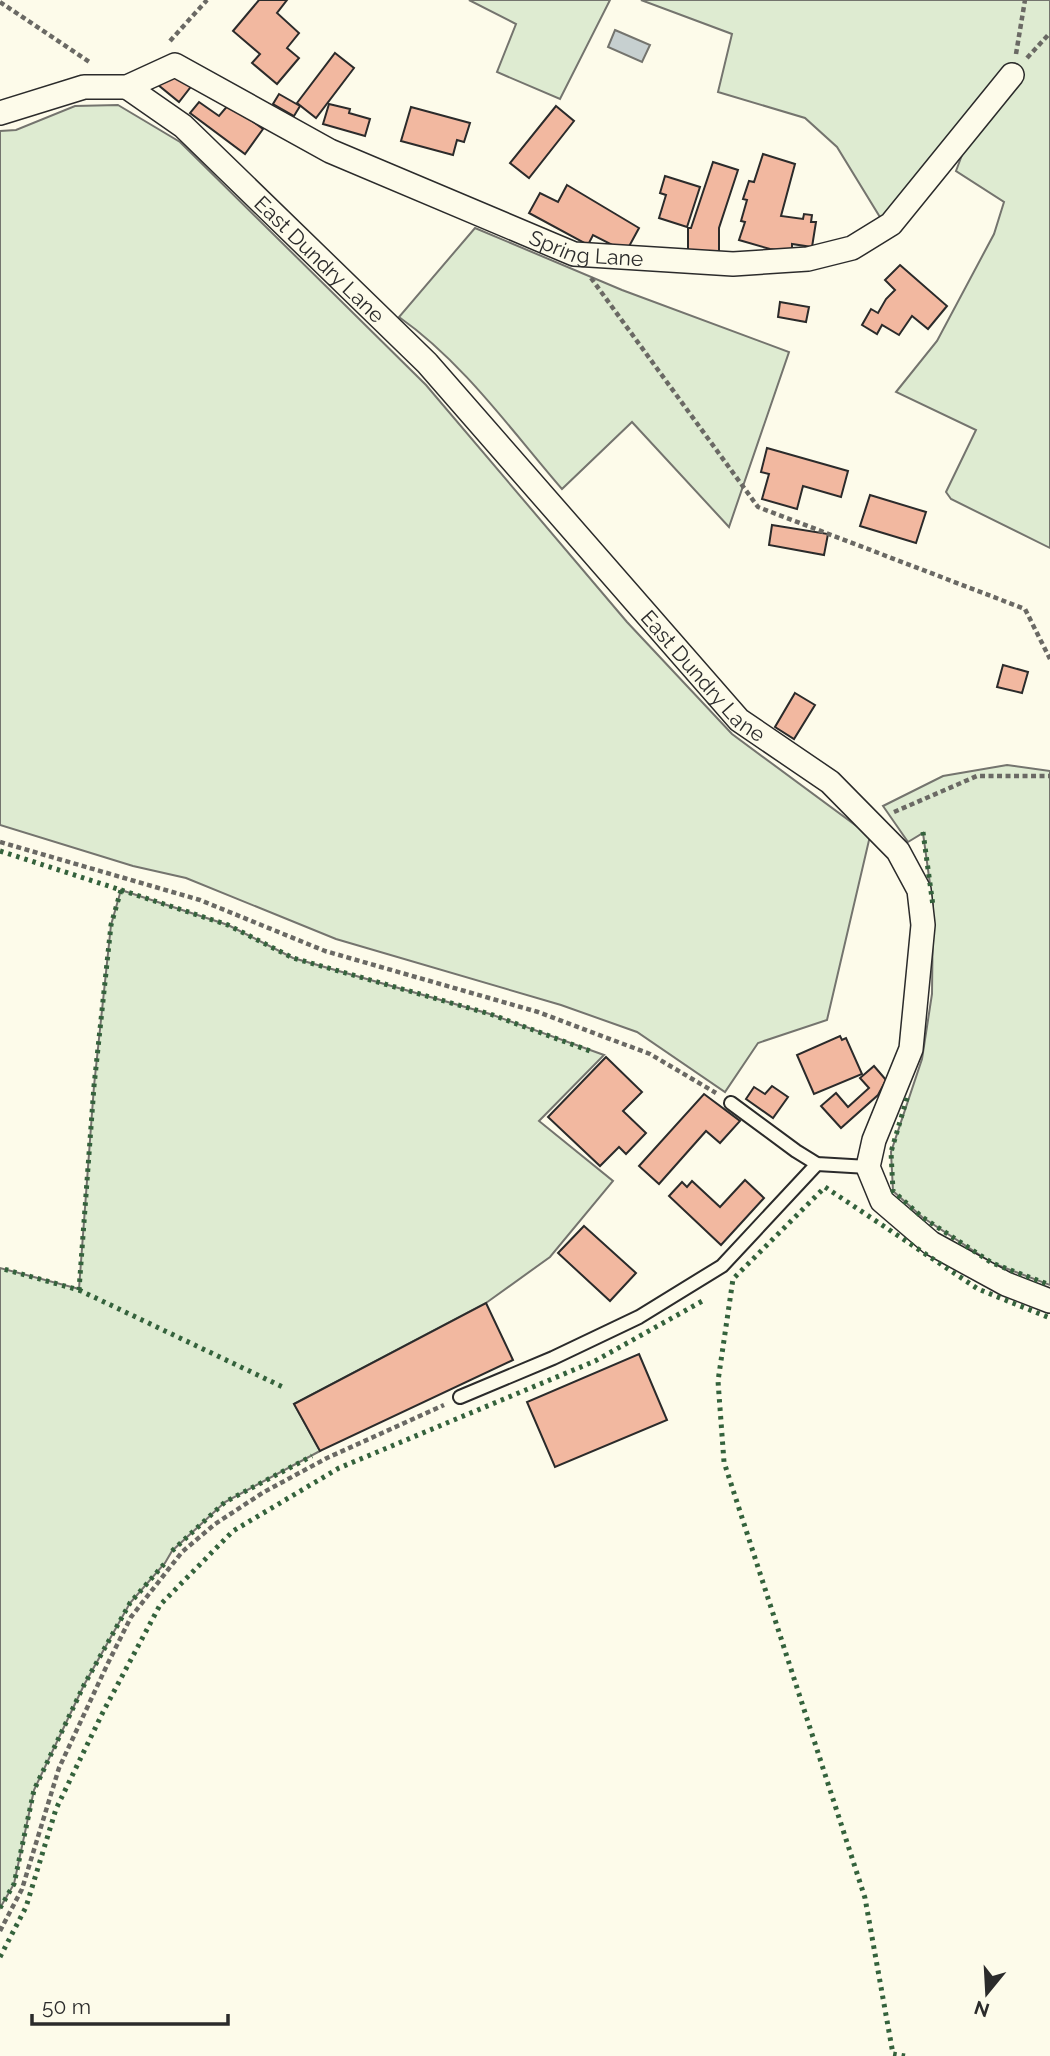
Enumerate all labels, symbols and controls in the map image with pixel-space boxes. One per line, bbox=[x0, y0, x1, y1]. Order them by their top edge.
street label: East Dundry Lane bbox=[250, 190, 390, 328]
street label: Spring Lane bbox=[526, 224, 644, 271]
street label: East Dundry Lane bbox=[636, 605, 770, 747]
north arrow bbox=[952, 1958, 1022, 2028]
scale bar bbox=[32, 1982, 228, 2026]
text: 50 m bbox=[42, 1994, 91, 2019]
text: N bbox=[971, 1996, 992, 2022]

